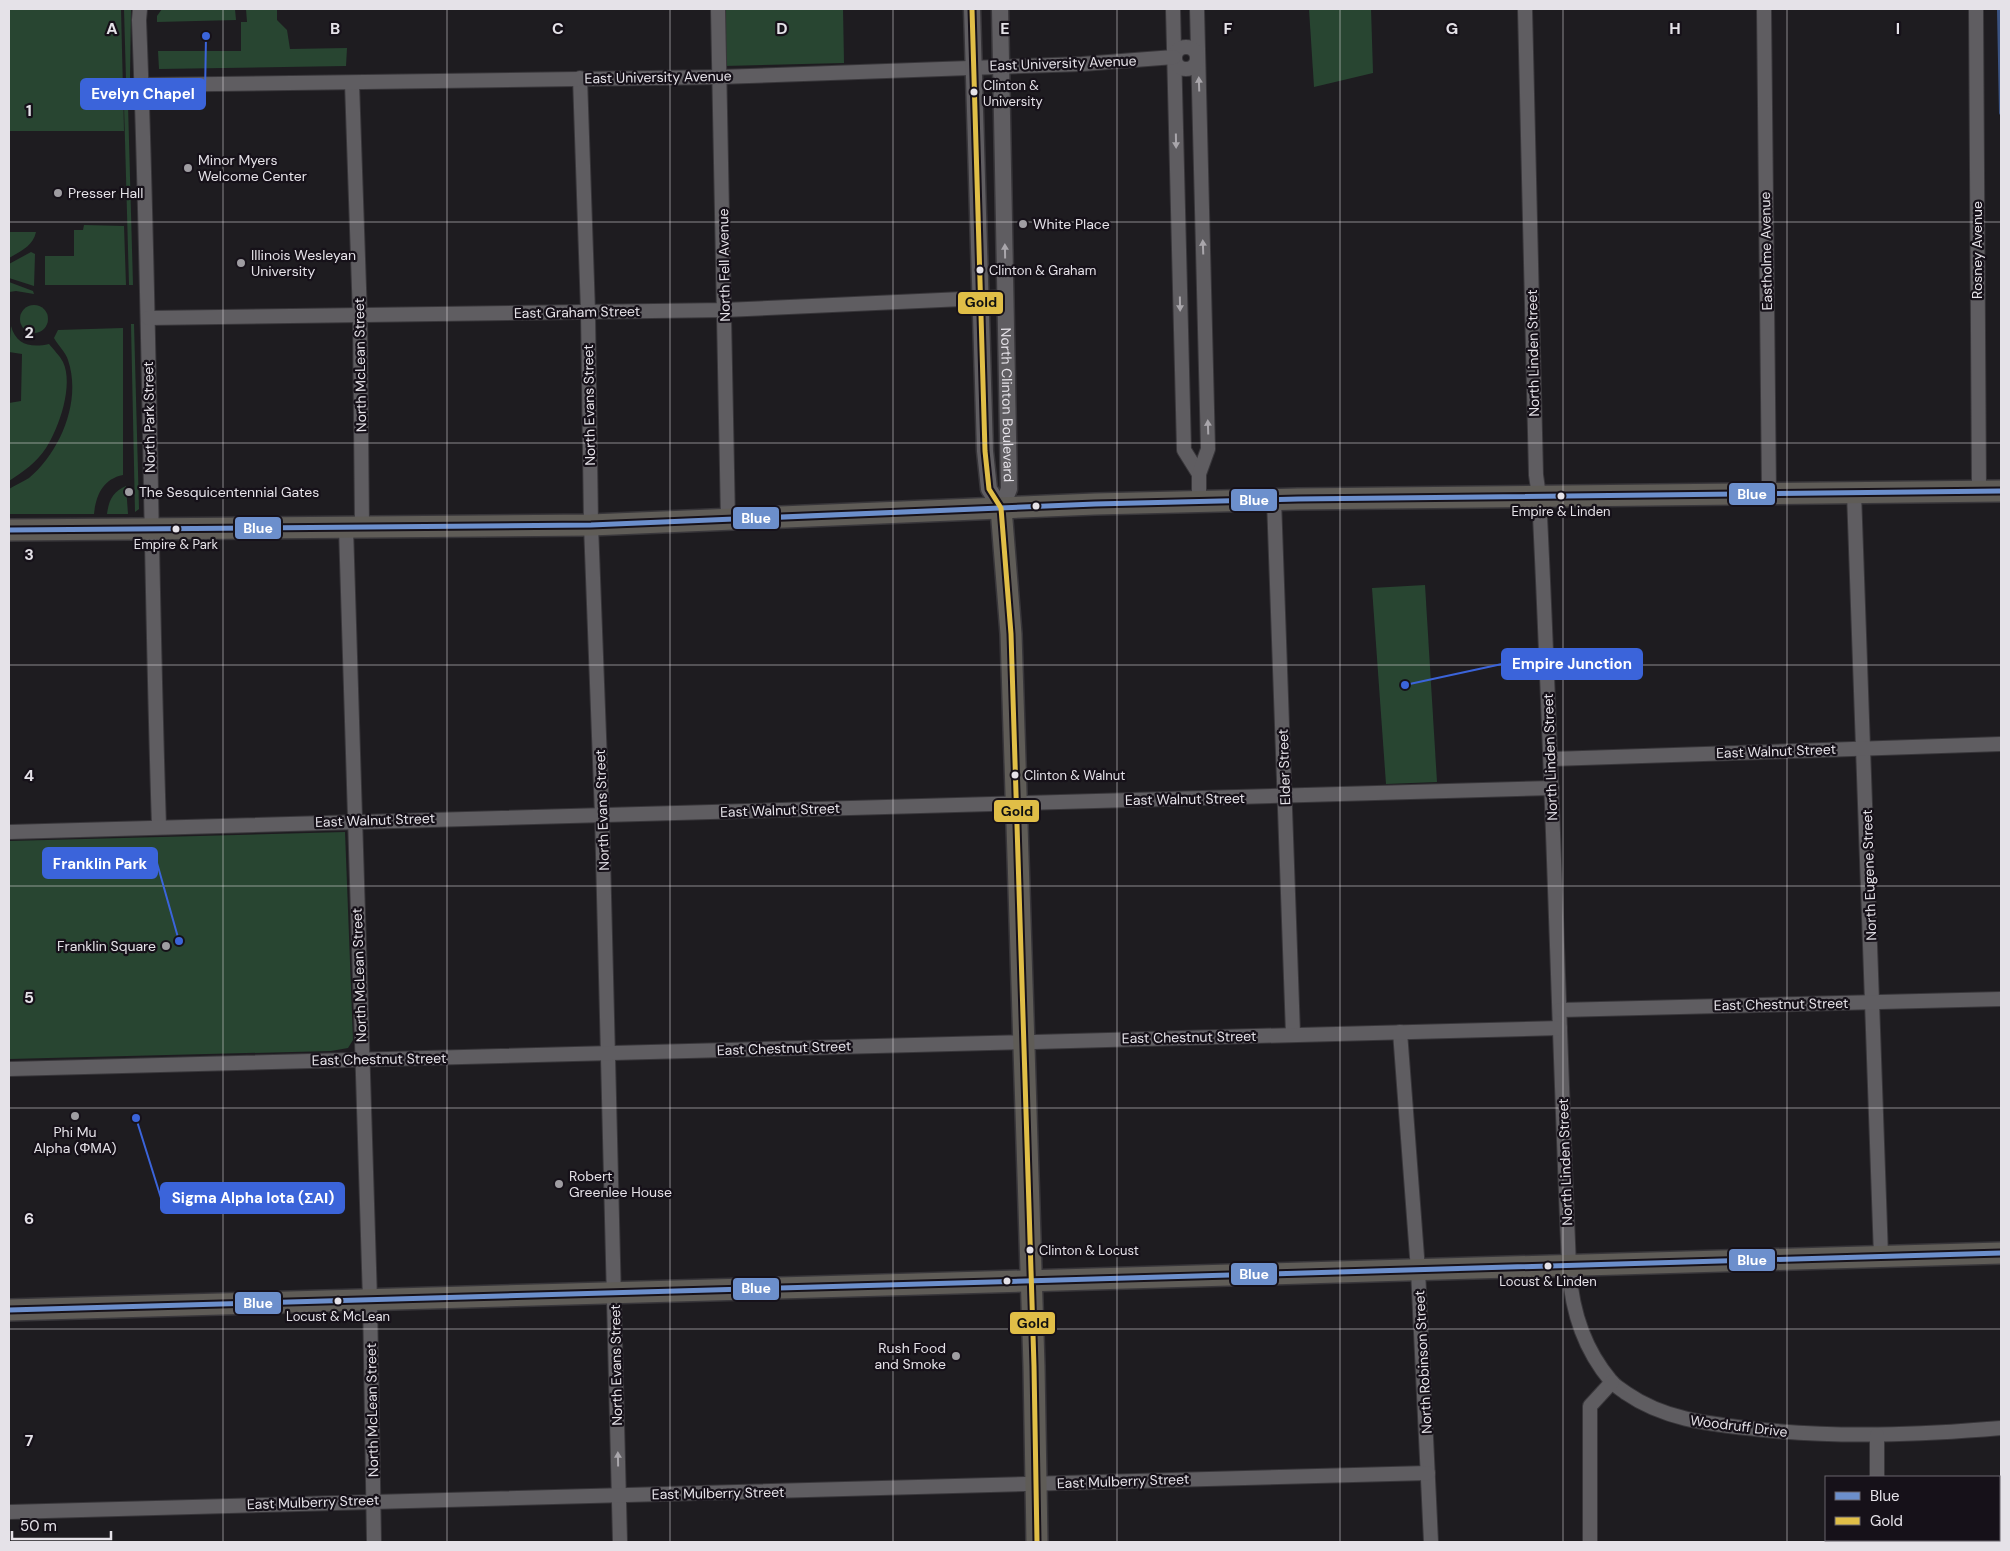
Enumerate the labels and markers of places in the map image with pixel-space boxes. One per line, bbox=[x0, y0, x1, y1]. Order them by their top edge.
place label: Clinton & University bbox=[983, 77, 1043, 110]
callout: Evelyn Chapel bbox=[81, 79, 205, 109]
marker: Clinton & University bbox=[969, 87, 979, 97]
place label: Minor Myers Welcome Center bbox=[198, 151, 307, 185]
marker: Minor Myers Welcome Center bbox=[182, 162, 194, 174]
place label: Presser Hall bbox=[68, 184, 143, 202]
marker: Presser Hall bbox=[52, 187, 64, 199]
place label: White Place bbox=[1033, 215, 1110, 233]
marker: White Place bbox=[1017, 218, 1029, 230]
place label: Illinois Wesleyan University bbox=[251, 246, 356, 280]
marker: Illinois Wesleyan University bbox=[235, 257, 247, 269]
place label: Clinton & Graham bbox=[989, 262, 1096, 279]
marker: Clinton & Graham bbox=[975, 265, 985, 275]
place label: The Sesquicentennial Gates bbox=[139, 483, 319, 501]
marker: The Sesquicentennial Gates bbox=[123, 486, 135, 498]
marker: Empire & Linden bbox=[1556, 491, 1566, 501]
unlabelled marker bbox=[1031, 501, 1041, 511]
place label: Empire & Linden bbox=[1511, 503, 1611, 520]
marker: Empire & Park bbox=[171, 524, 181, 534]
place label: Empire & Park bbox=[134, 536, 219, 553]
callout: Empire Junction bbox=[1502, 649, 1642, 679]
place label: Clinton & Walnut bbox=[1024, 767, 1125, 784]
marker: Clinton & Walnut bbox=[1010, 770, 1020, 780]
callout: Franklin Park bbox=[43, 848, 157, 878]
place label: Franklin Square bbox=[57, 937, 156, 955]
marker: Franklin Square bbox=[160, 940, 172, 952]
marker: Phi Mu Alpha (ΦΜΑ) bbox=[69, 1110, 81, 1122]
place label: Phi Mu Alpha (ΦΜΑ) bbox=[33, 1123, 117, 1157]
place label: Robert Greenlee House bbox=[569, 1167, 672, 1201]
marker: Robert Greenlee House bbox=[553, 1178, 565, 1190]
callout: Sigma Alpha Iota (ΣΑΙ) bbox=[161, 1183, 344, 1213]
place label: Clinton & Locust bbox=[1039, 1242, 1139, 1259]
marker: Clinton & Locust bbox=[1025, 1245, 1035, 1255]
marker: Locust & Linden bbox=[1543, 1261, 1553, 1271]
place label: Locust & Linden bbox=[1499, 1273, 1597, 1290]
unlabelled marker bbox=[1002, 1276, 1012, 1286]
marker: Locust & McLean bbox=[333, 1296, 343, 1306]
place label: Locust & McLean bbox=[286, 1308, 390, 1325]
place label: Rush Food and Smoke bbox=[874, 1339, 946, 1373]
marker: Rush Food and Smoke bbox=[950, 1350, 962, 1362]

